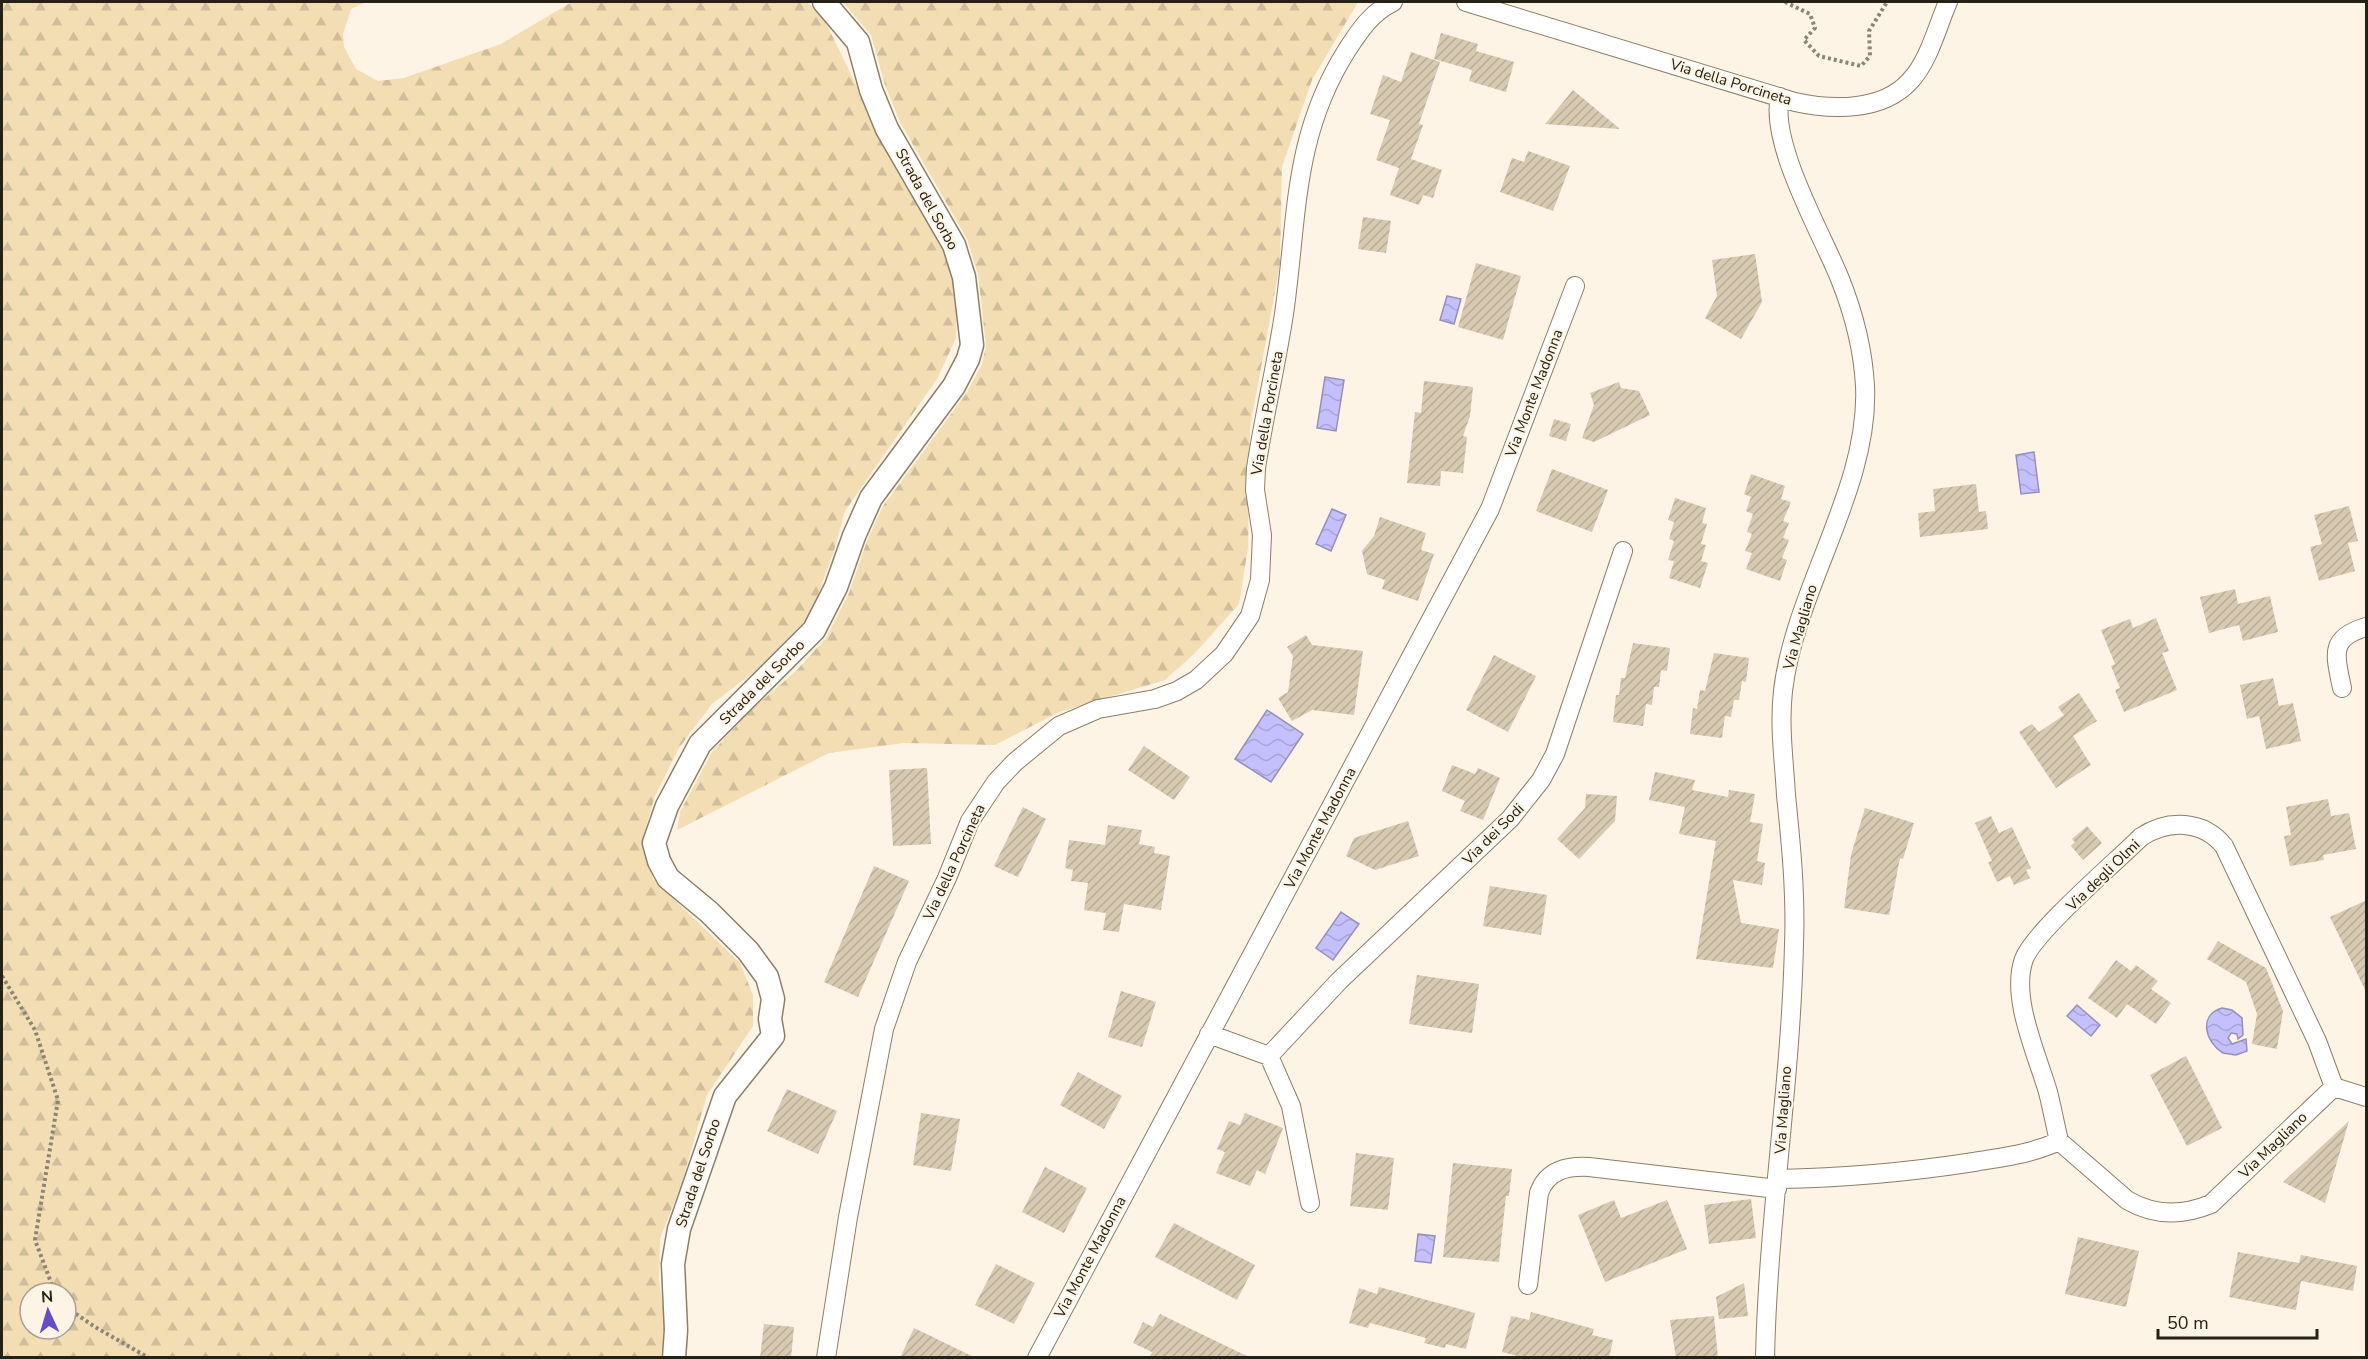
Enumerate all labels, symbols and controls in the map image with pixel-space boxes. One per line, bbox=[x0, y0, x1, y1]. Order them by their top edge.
street label: Via della Porcineta bbox=[1667, 54, 1794, 110]
street label: Strada del Sorbo bbox=[891, 145, 963, 253]
street label: Via Monte Madonna bbox=[1500, 326, 1568, 461]
street label: Via della Porcineta bbox=[1246, 349, 1288, 478]
street label: Via Magliano bbox=[1778, 582, 1822, 673]
street label: Strada del Sorbo bbox=[715, 635, 809, 729]
street label: Via Monte Madonna bbox=[1279, 764, 1361, 893]
street label: Via dei Sodi bbox=[1457, 799, 1528, 870]
street label: Via della Porcineta bbox=[918, 801, 990, 924]
street label: Via degli Olmi bbox=[2061, 835, 2144, 916]
street label: Via Magliano bbox=[1770, 1065, 1796, 1156]
street label: Via Magliano bbox=[2234, 1107, 2312, 1183]
street label: Strada del Sorbo bbox=[671, 1116, 725, 1230]
street label: Via Monte Madonna bbox=[1049, 1193, 1131, 1322]
north arrow bbox=[18, 1281, 78, 1341]
text: N bbox=[40, 1286, 54, 1308]
scale bar bbox=[2158, 1302, 2317, 1340]
text: 50 m bbox=[2167, 1311, 2209, 1335]

